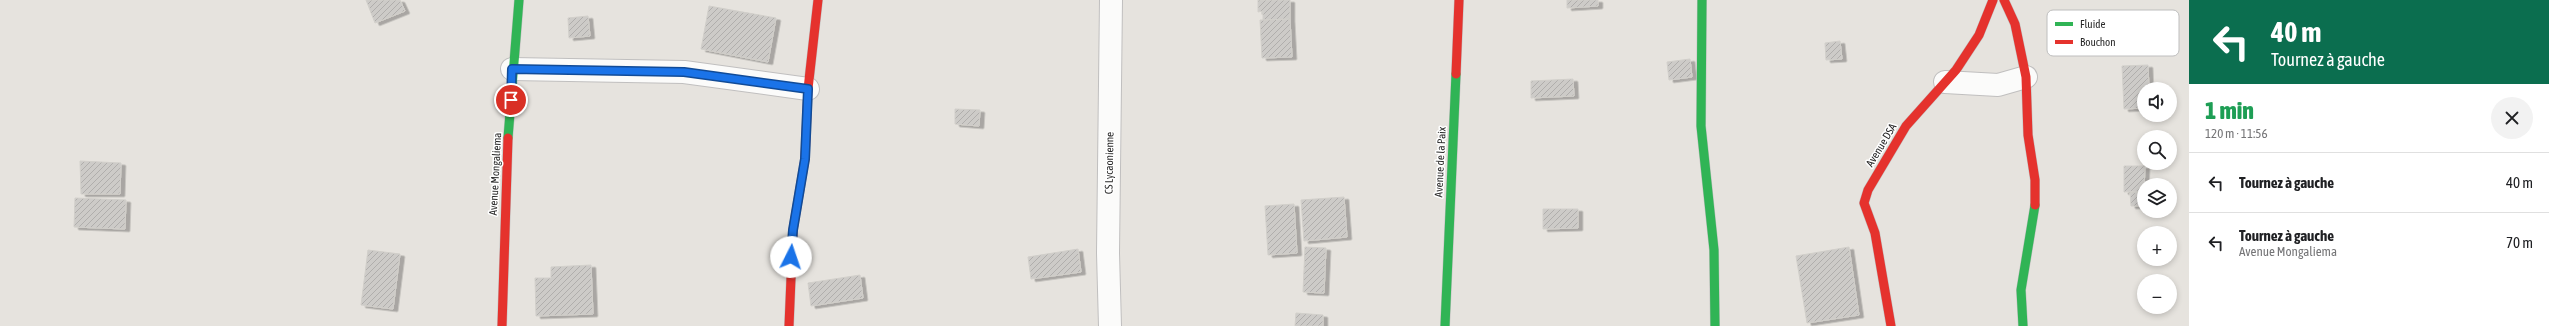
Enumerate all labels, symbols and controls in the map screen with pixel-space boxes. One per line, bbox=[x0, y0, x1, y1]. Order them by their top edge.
legend bbox=[2047, 10, 2179, 56]
icon: left bbox=[2205, 16, 2257, 68]
text: 40 m bbox=[2271, 16, 2321, 48]
text: Fluide bbox=[2080, 18, 2105, 30]
text: Bouchon bbox=[2080, 36, 2116, 48]
text: Tournez à gauche bbox=[2271, 49, 2385, 70]
map controls bbox=[2137, 82, 2177, 314]
button: sound bbox=[2137, 82, 2177, 122]
pin bbox=[494, 83, 528, 117]
icon: arrive bbox=[500, 89, 522, 111]
text: 1 min bbox=[2205, 97, 2254, 124]
button: close bbox=[2491, 97, 2533, 139]
street label: Avenue DSA bbox=[1863, 121, 1899, 169]
street label: Avenue de la Paix bbox=[1432, 126, 1448, 198]
text: 120 m · 11:56 bbox=[2205, 126, 2268, 141]
button: search bbox=[2137, 130, 2177, 170]
street label: Avenue Mongaliema bbox=[487, 132, 503, 216]
street label: CS Lycaonienne bbox=[1102, 132, 1116, 194]
icon: left bbox=[2205, 172, 2227, 194]
text: Tournez à gauche bbox=[2239, 174, 2334, 191]
text: 40 m bbox=[2506, 174, 2533, 191]
button: layers bbox=[2137, 178, 2177, 218]
button: + bbox=[2137, 226, 2177, 266]
text: Tournez à gauche bbox=[2239, 227, 2334, 244]
icon: left bbox=[2205, 232, 2227, 254]
text: 70 m bbox=[2506, 234, 2533, 251]
position arrow bbox=[770, 236, 812, 278]
text: Avenue Mongaliema bbox=[2239, 244, 2337, 259]
button: − bbox=[2137, 274, 2177, 314]

